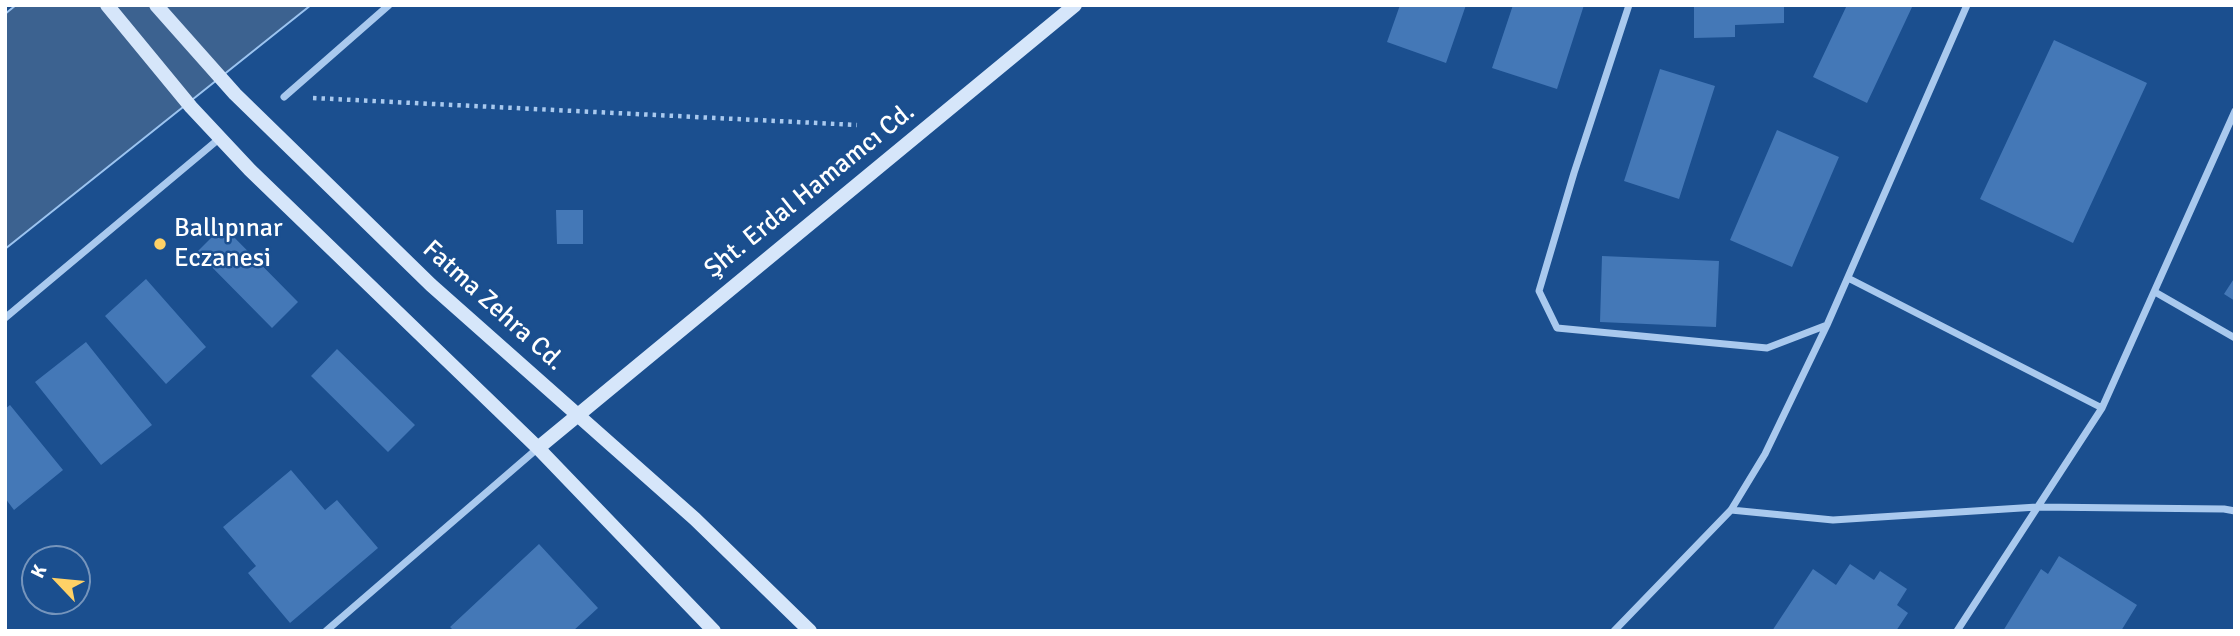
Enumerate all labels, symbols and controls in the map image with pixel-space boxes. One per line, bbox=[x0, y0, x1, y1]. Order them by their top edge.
street label: Şht. Erdal Hamamcı Cd. bbox=[699, 97, 921, 285]
place label: Ballıpınar Eczanesi bbox=[174, 213, 283, 274]
street label: Fatma Zehra Cd. bbox=[416, 234, 570, 378]
marker: Ballıpınar Eczanesi bbox=[152, 236, 168, 252]
north arrow bbox=[21, 545, 91, 615]
text: K bbox=[26, 561, 52, 582]

